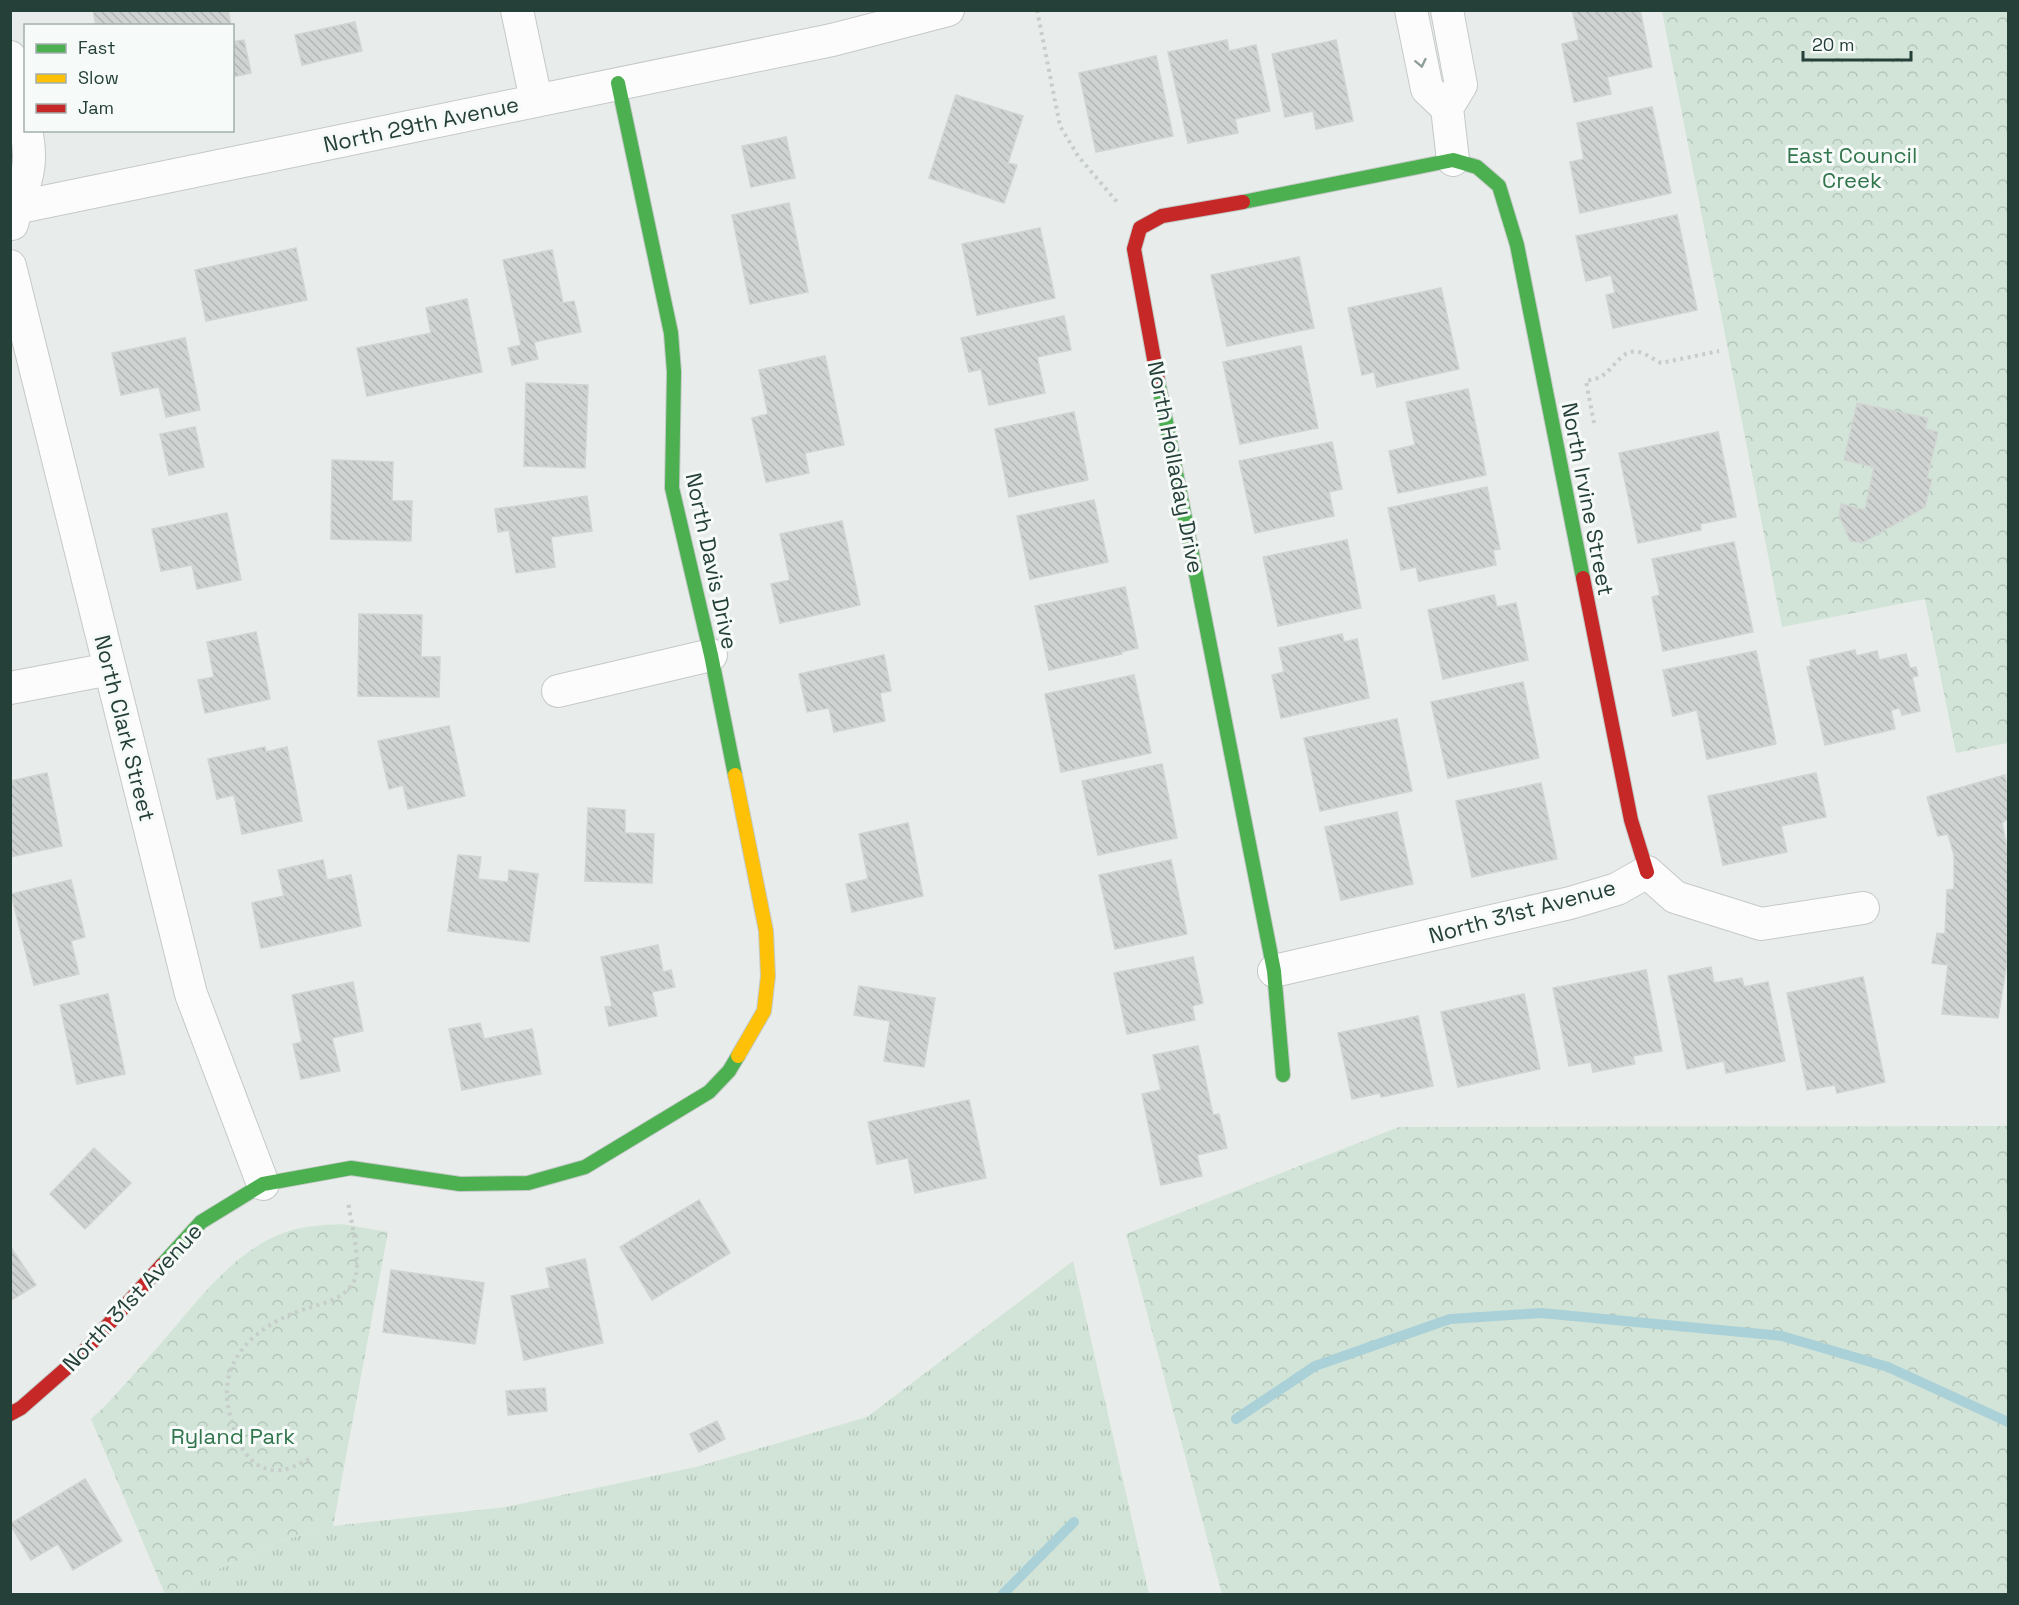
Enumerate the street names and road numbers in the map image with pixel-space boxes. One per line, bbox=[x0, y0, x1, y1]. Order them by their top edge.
street label: North 29th Avenue bbox=[321, 90, 521, 158]
street label: North Holladay Drive bbox=[1142, 359, 1210, 575]
street label: North Irvine Street bbox=[1556, 400, 1620, 598]
street label: North Davis Drive bbox=[680, 470, 744, 652]
street label: North Clark Street bbox=[88, 632, 162, 824]
street label: North 31st Avenue bbox=[1425, 873, 1619, 949]
street label: North 31st Avenue bbox=[56, 1217, 208, 1377]

